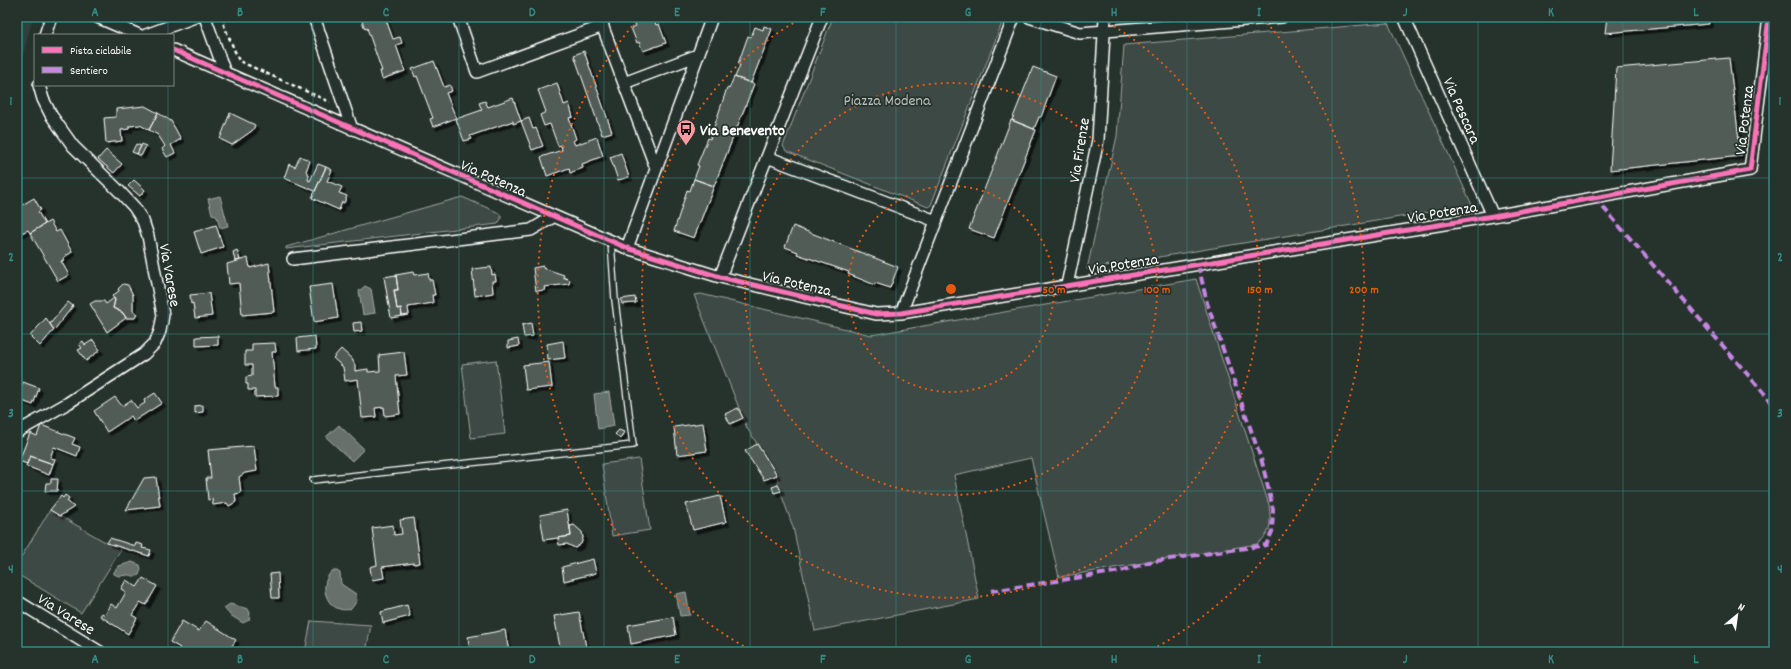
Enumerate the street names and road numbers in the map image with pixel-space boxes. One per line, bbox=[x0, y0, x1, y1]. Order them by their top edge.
street label: Via Pescara bbox=[1436, 74, 1486, 148]
street label: Via Potenza bbox=[1730, 84, 1761, 156]
street label: Via Firenze bbox=[1064, 116, 1097, 184]
street label: Via Potenza bbox=[456, 155, 530, 204]
street label: Via Potenza bbox=[1406, 197, 1479, 230]
street label: Via Varese bbox=[152, 242, 185, 309]
street label: Via Potenza bbox=[1087, 249, 1160, 282]
street label: Via Potenza bbox=[760, 265, 834, 304]
street label: Via Varese bbox=[33, 588, 99, 642]

